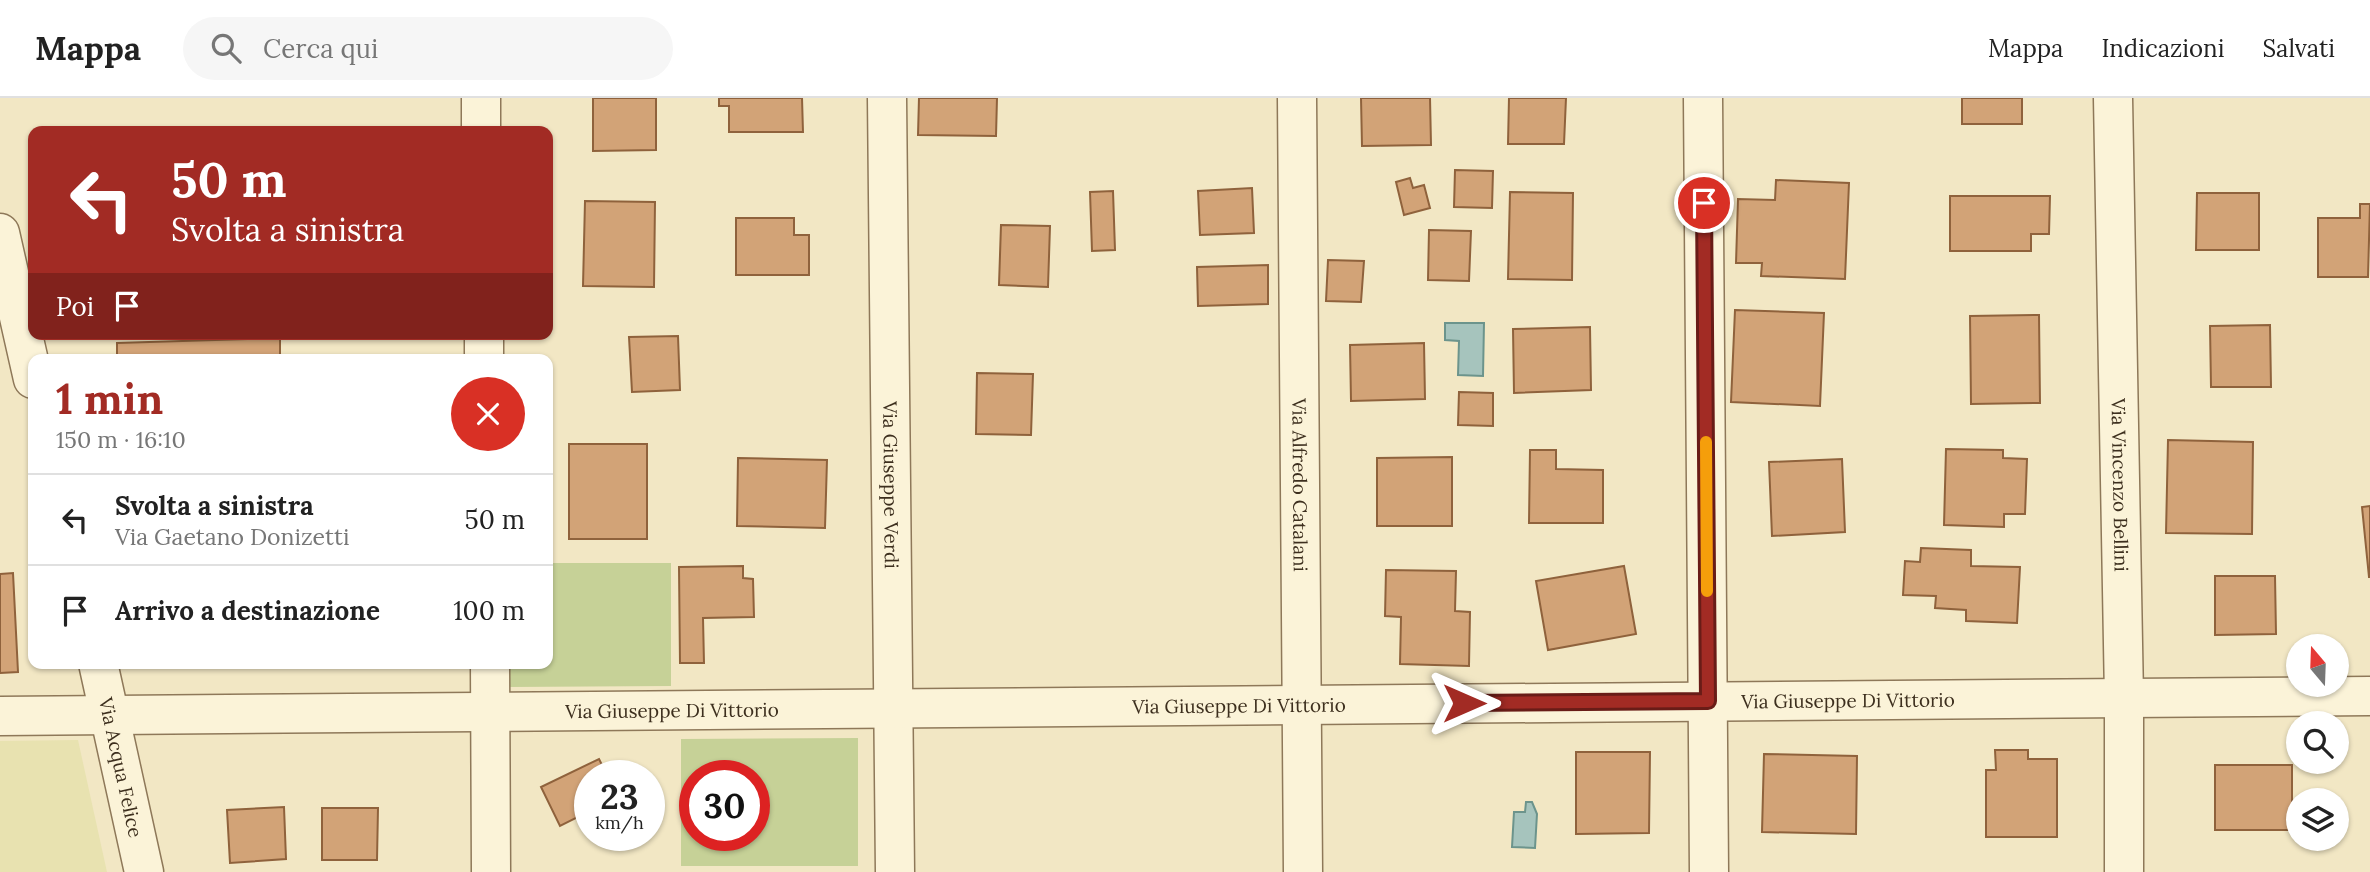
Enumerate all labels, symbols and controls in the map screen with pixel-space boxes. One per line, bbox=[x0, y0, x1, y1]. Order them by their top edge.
search box bbox=[183, 17, 673, 80]
text: Mappa bbox=[35, 27, 141, 69]
icon: search bbox=[207, 29, 245, 67]
text: Cerca qui bbox=[263, 32, 378, 65]
text: Mappa bbox=[1988, 33, 2063, 64]
text: Indicazioni bbox=[2101, 33, 2224, 64]
text: Salvati bbox=[2262, 33, 2335, 64]
text: 50 m bbox=[171, 148, 287, 210]
icon: left bbox=[56, 154, 147, 245]
pin bbox=[1674, 173, 1734, 233]
icon: arrive bbox=[1685, 184, 1723, 222]
text: Svolta a sinistra bbox=[171, 209, 404, 250]
icon: arrive bbox=[108, 287, 146, 325]
text: Poi bbox=[56, 290, 94, 323]
text: 1 min bbox=[56, 372, 163, 426]
button: close bbox=[451, 377, 525, 451]
street label: Via Alfredo Catalani bbox=[1287, 397, 1313, 572]
street label: Via Vincenzo Bellini bbox=[2106, 397, 2134, 572]
street label: Via Giuseppe Verdi bbox=[878, 400, 904, 569]
text: 150 m · 16:10 bbox=[56, 425, 186, 454]
text: Svolta a sinistra bbox=[115, 489, 314, 522]
icon: left bbox=[56, 501, 94, 539]
text: 50 m bbox=[465, 503, 525, 536]
text: Via Gaetano Donizetti bbox=[115, 522, 349, 551]
icon: arrive bbox=[56, 592, 94, 630]
text: Arrivo a destinazione bbox=[115, 594, 380, 627]
text: 100 m bbox=[453, 594, 525, 627]
north arrow bbox=[2286, 634, 2348, 696]
map controls bbox=[2286, 634, 2349, 851]
position arrow bbox=[1427, 666, 1501, 740]
street label: Via Giuseppe Di Vittorio bbox=[1740, 688, 1955, 713]
street label: Via Giuseppe Di Vittorio bbox=[1131, 693, 1346, 718]
street label: Via Acqua Felice bbox=[94, 694, 148, 840]
street label: Via Giuseppe Di Vittorio bbox=[564, 697, 779, 723]
button: search bbox=[2286, 711, 2349, 774]
speed limit sign: 30 bbox=[679, 760, 770, 851]
text: 23 bbox=[600, 774, 639, 819]
button: layers bbox=[2286, 788, 2349, 851]
text: km/h bbox=[595, 811, 644, 834]

